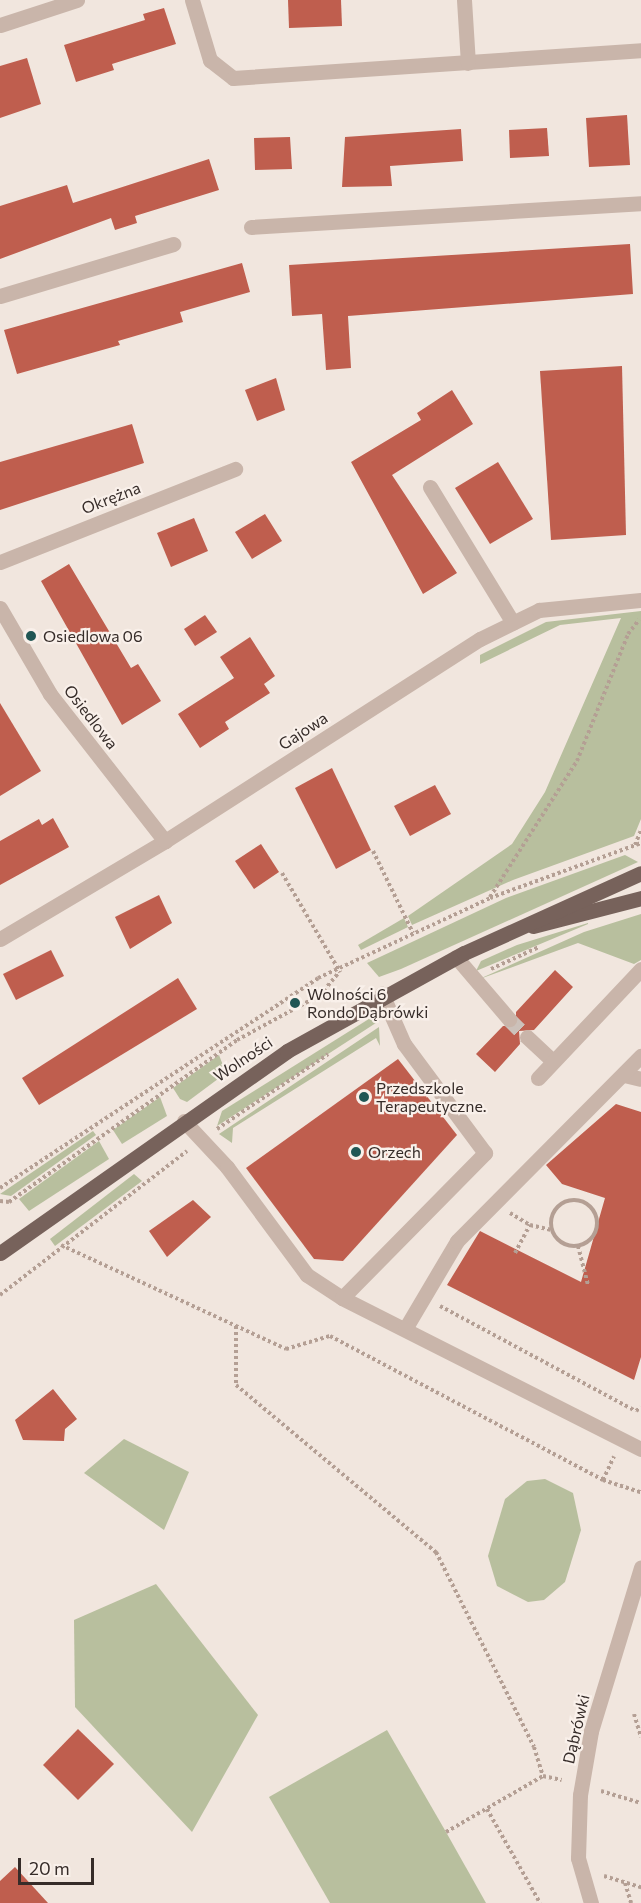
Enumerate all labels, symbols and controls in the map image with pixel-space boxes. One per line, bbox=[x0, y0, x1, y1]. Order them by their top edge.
street label: Okrężna bbox=[79, 478, 143, 518]
place label: Osiedlowa 06 bbox=[43, 626, 143, 646]
marker: Osiedlowa 06 bbox=[24, 629, 38, 643]
street label: Osiedlowa bbox=[60, 681, 122, 753]
street label: Gajowa bbox=[275, 708, 331, 754]
place label: Wolności 6 Rondo Dąbrówki bbox=[307, 984, 428, 1022]
marker: Wolności 6 Rondo Dąbrówki bbox=[288, 996, 302, 1010]
street label: Wolności bbox=[210, 1032, 276, 1086]
place label: Przedszkole Terapeutyczne. bbox=[376, 1078, 487, 1116]
marker: Przedszkole Terapeutyczne. bbox=[357, 1090, 371, 1104]
place label: Orzech bbox=[368, 1142, 421, 1162]
marker: Orzech bbox=[349, 1145, 363, 1159]
street label: Dąbrówki bbox=[559, 1692, 593, 1766]
scale bar bbox=[21, 1846, 98, 1884]
text: 20 m bbox=[29, 1857, 70, 1879]

